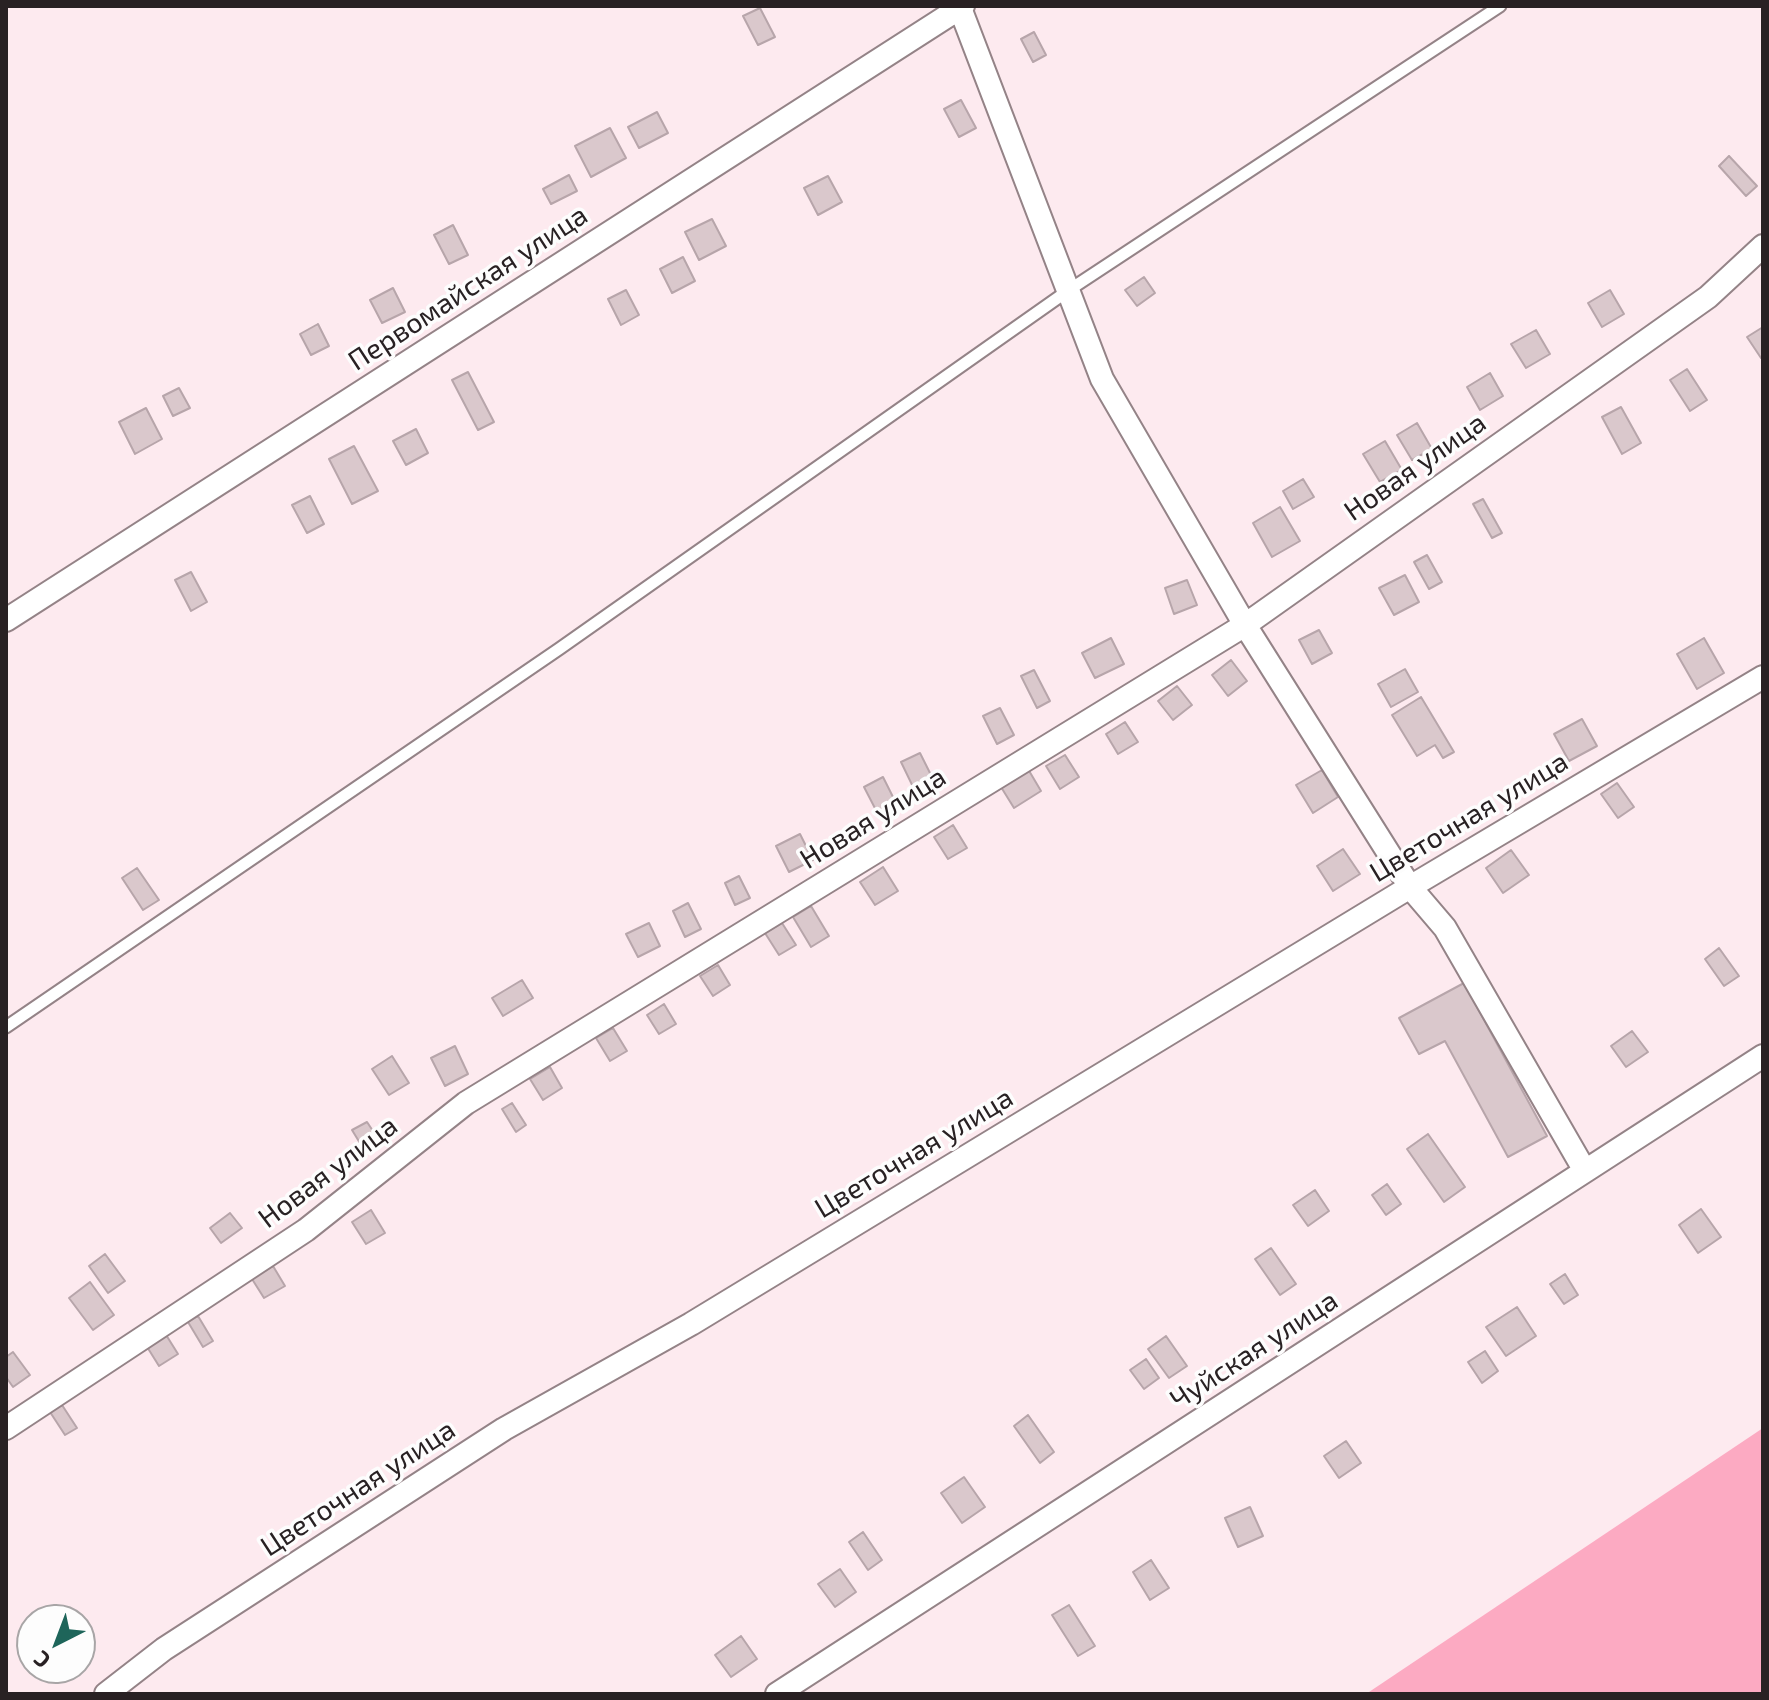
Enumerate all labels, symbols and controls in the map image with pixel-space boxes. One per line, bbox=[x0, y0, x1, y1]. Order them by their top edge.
street label: Первомайская улица bbox=[342, 198, 594, 378]
street label: Новая улица bbox=[1338, 406, 1492, 528]
street label: Цветочная улица bbox=[1364, 745, 1574, 889]
street label: Новая улица bbox=[794, 760, 952, 876]
street label: Цветочная улица bbox=[809, 1081, 1019, 1225]
street label: Новая улица bbox=[252, 1109, 404, 1235]
street label: Чуйская улица bbox=[1164, 1283, 1344, 1417]
street label: Цветочная улица bbox=[254, 1413, 462, 1563]
north arrow bbox=[16, 1604, 96, 1684]
text: С bbox=[28, 1646, 55, 1674]

